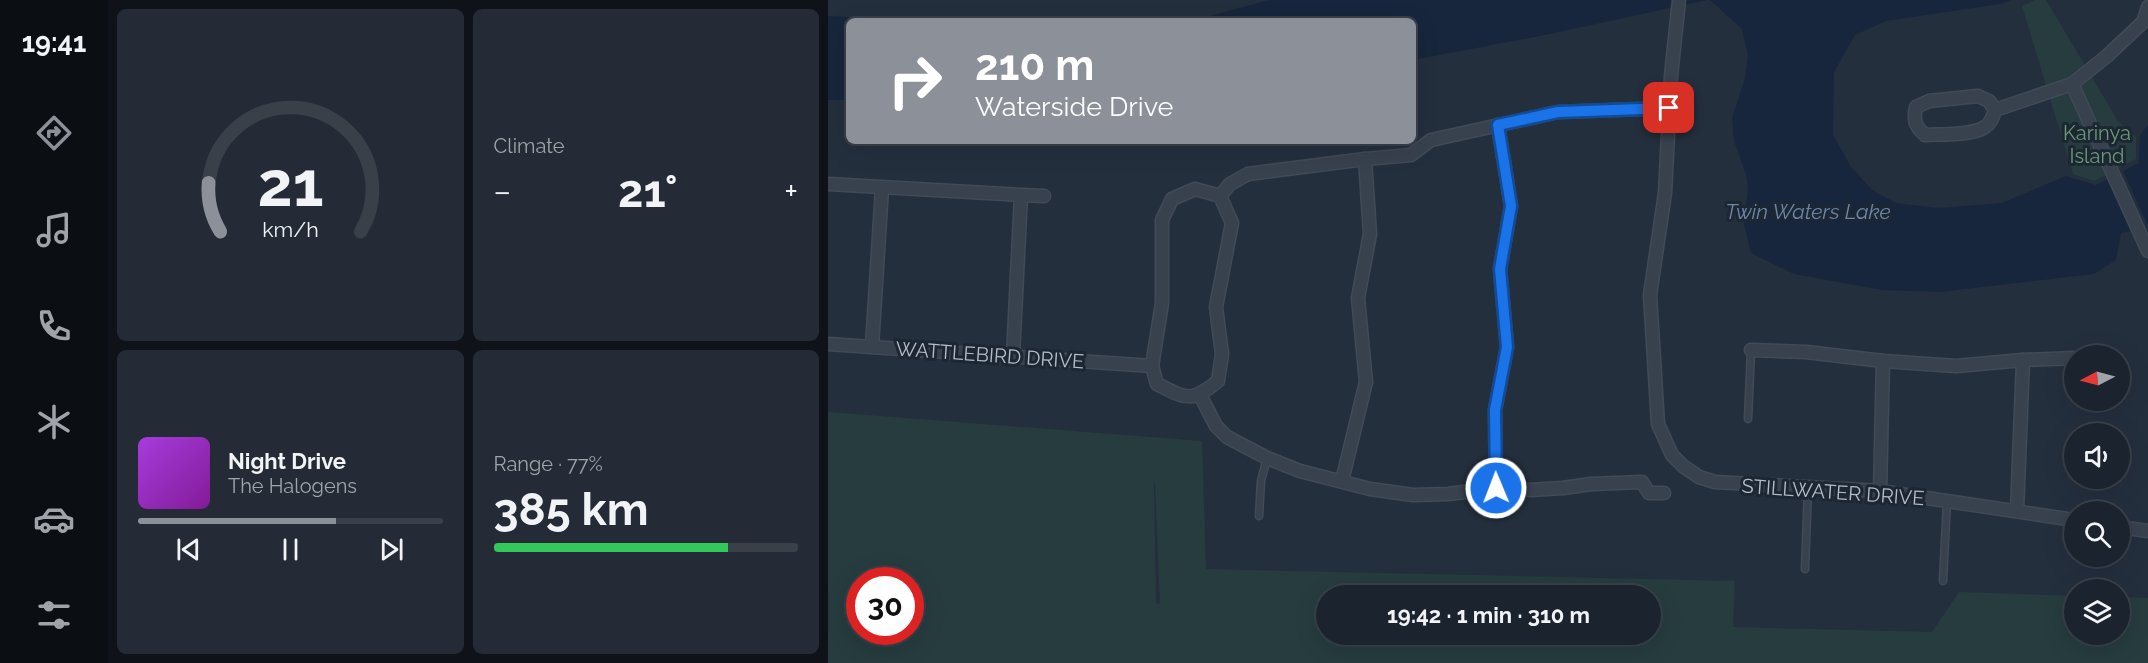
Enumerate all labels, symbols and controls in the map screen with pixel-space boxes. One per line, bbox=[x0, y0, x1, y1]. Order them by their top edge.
text: 19:41 bbox=[22, 27, 86, 58]
text: 210 m bbox=[975, 41, 1094, 90]
icon: right bbox=[876, 42, 954, 120]
pin bbox=[1643, 82, 1694, 133]
text: Waterside Drive bbox=[975, 91, 1173, 122]
icon: arrive bbox=[1652, 91, 1685, 124]
icon: directions bbox=[33, 112, 75, 154]
park label: Karinya Island bbox=[2063, 121, 2131, 168]
text: Climate bbox=[494, 134, 565, 158]
text: 21 bbox=[257, 147, 323, 221]
text: 21° bbox=[618, 165, 678, 218]
text: − bbox=[494, 172, 511, 211]
text: + bbox=[784, 172, 798, 211]
water label: Twin Waters Lake bbox=[1725, 199, 1891, 224]
icon: music bbox=[33, 209, 75, 251]
text: km/h bbox=[262, 217, 319, 242]
icon: phone bbox=[33, 305, 75, 347]
street label: WATTLEBIRD DRIVE bbox=[895, 336, 1085, 374]
north arrow bbox=[2064, 345, 2130, 411]
map controls bbox=[2064, 345, 2130, 645]
icon: climate bbox=[33, 401, 75, 443]
button: sound bbox=[2064, 423, 2130, 489]
text: Night Drive bbox=[228, 448, 346, 474]
text: Range · 77% bbox=[494, 452, 603, 476]
position arrow bbox=[1464, 456, 1528, 520]
text: The Halogens bbox=[228, 474, 357, 498]
street label: STILLWATER DRIVE bbox=[1741, 474, 1925, 510]
text: 385 km bbox=[494, 483, 649, 536]
icon: car bbox=[33, 498, 75, 540]
button: search bbox=[2064, 501, 2130, 567]
icon: previous bbox=[172, 533, 205, 566]
icon: pause bbox=[274, 533, 307, 566]
icon: next bbox=[375, 533, 408, 566]
speed limit sign: 30 bbox=[846, 567, 924, 645]
button: layers bbox=[2064, 579, 2130, 645]
icon: filters bbox=[33, 594, 75, 636]
text: 19:42 · 1 min · 310 m bbox=[1387, 602, 1590, 628]

